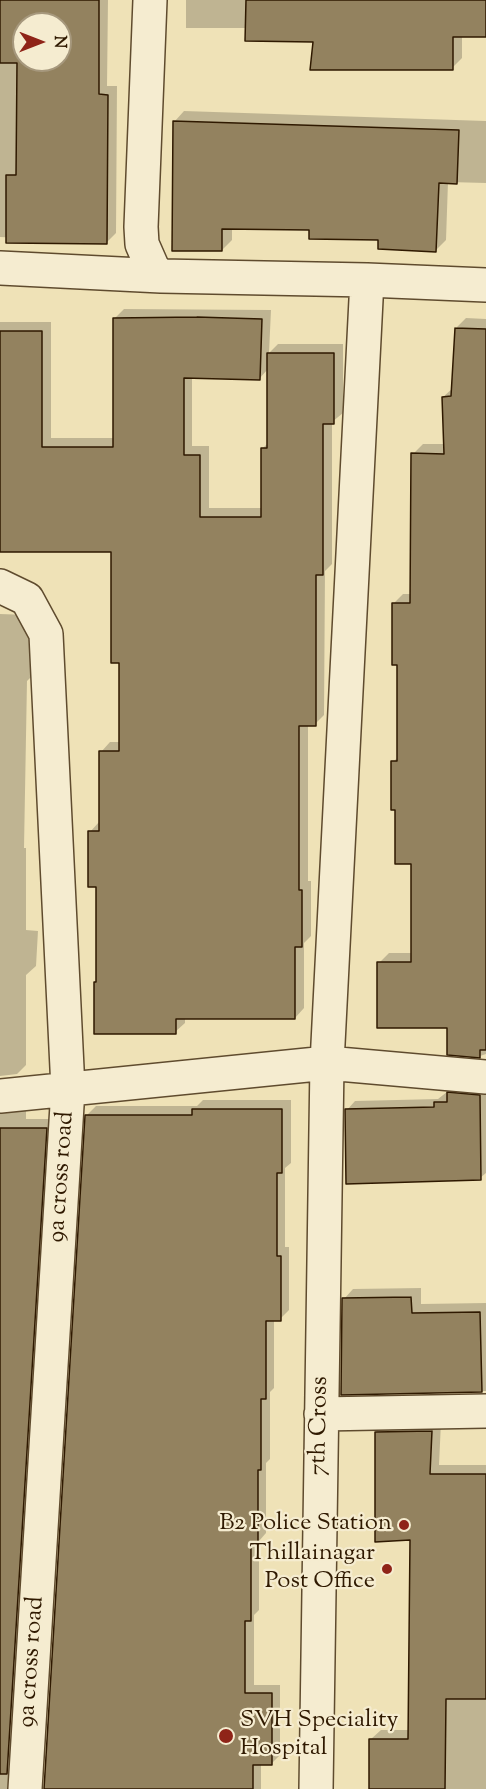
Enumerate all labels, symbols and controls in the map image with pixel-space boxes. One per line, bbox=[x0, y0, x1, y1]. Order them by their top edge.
north arrow bbox=[12, 12, 72, 72]
text: N bbox=[47, 36, 70, 48]
street label: 9a cross road bbox=[44, 1111, 82, 1243]
street label: 7th Cross bbox=[306, 1376, 336, 1476]
place label: B2 Police Station bbox=[219, 1511, 392, 1539]
marker: B2 Police Station bbox=[397, 1518, 411, 1532]
place label: Thillainagar Post Office bbox=[250, 1541, 375, 1597]
marker: Thillainagar Post Office bbox=[380, 1562, 394, 1576]
street label: 9a cross road bbox=[14, 1596, 52, 1728]
place label: SVH Speciality Hospital bbox=[240, 1708, 399, 1764]
marker: SVH Speciality Hospital bbox=[217, 1727, 235, 1745]

